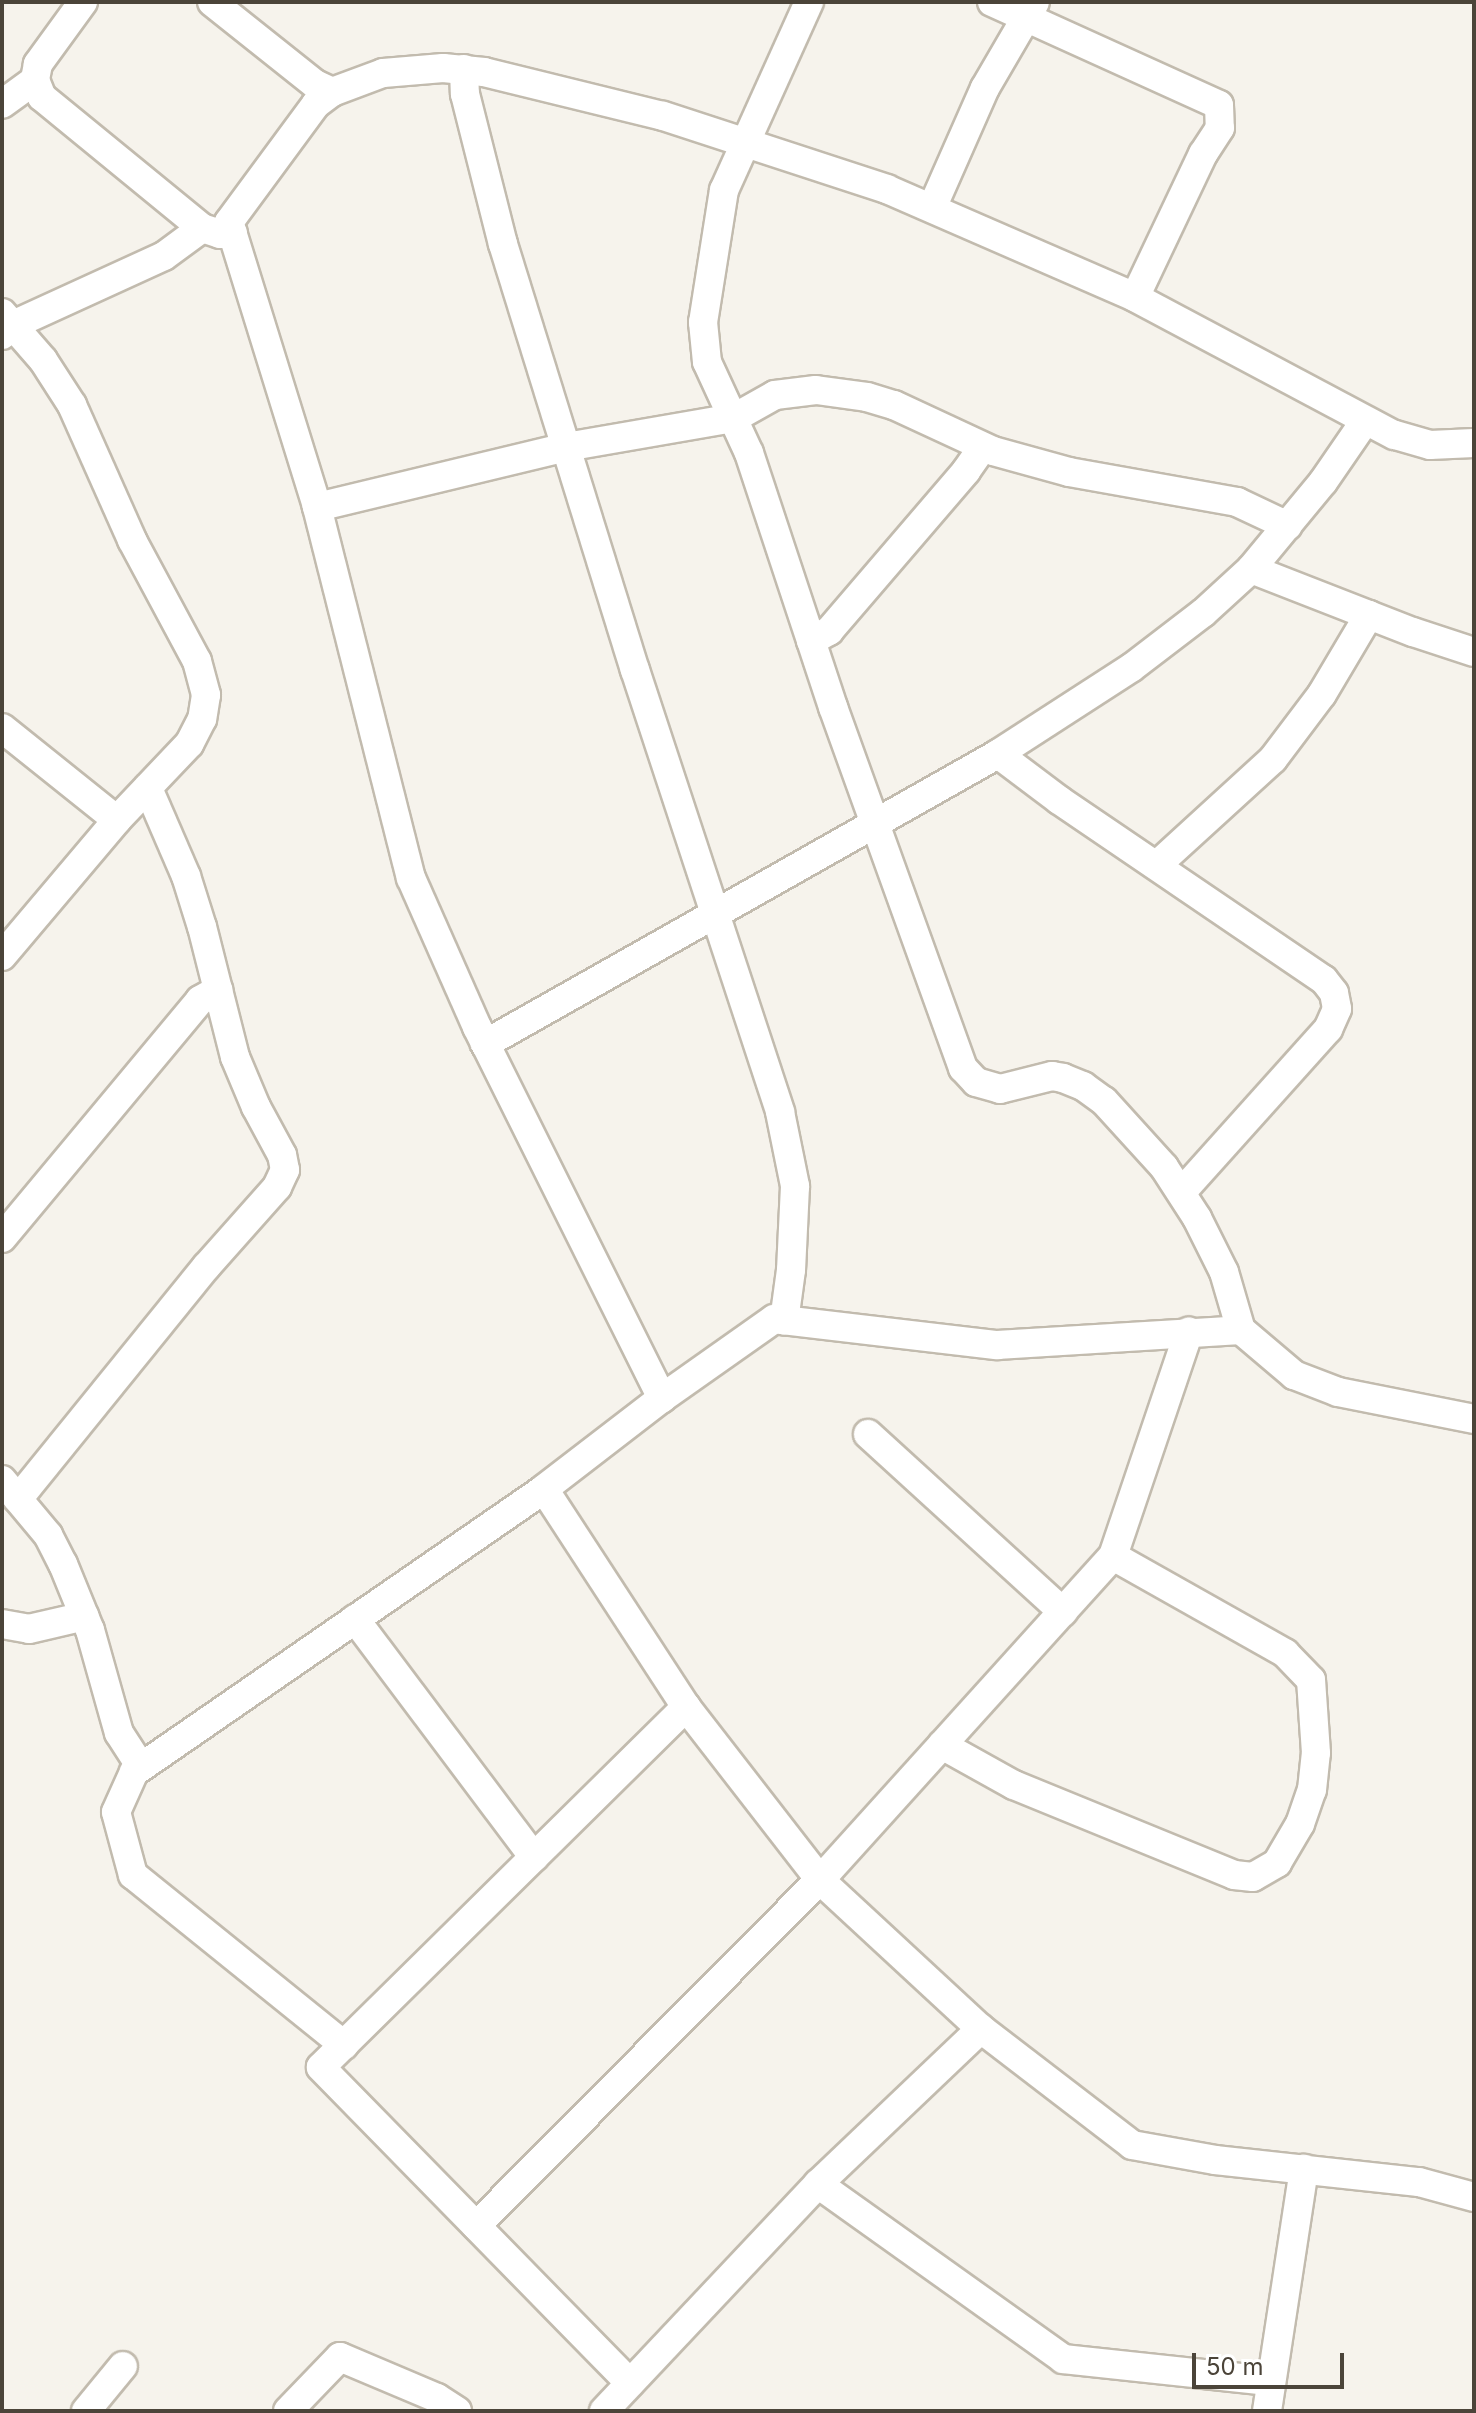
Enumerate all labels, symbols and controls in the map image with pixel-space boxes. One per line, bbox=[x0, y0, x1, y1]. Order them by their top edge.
scale bar bbox=[1196, 2337, 1348, 2387]
text: 50 m bbox=[1206, 2352, 1264, 2381]

